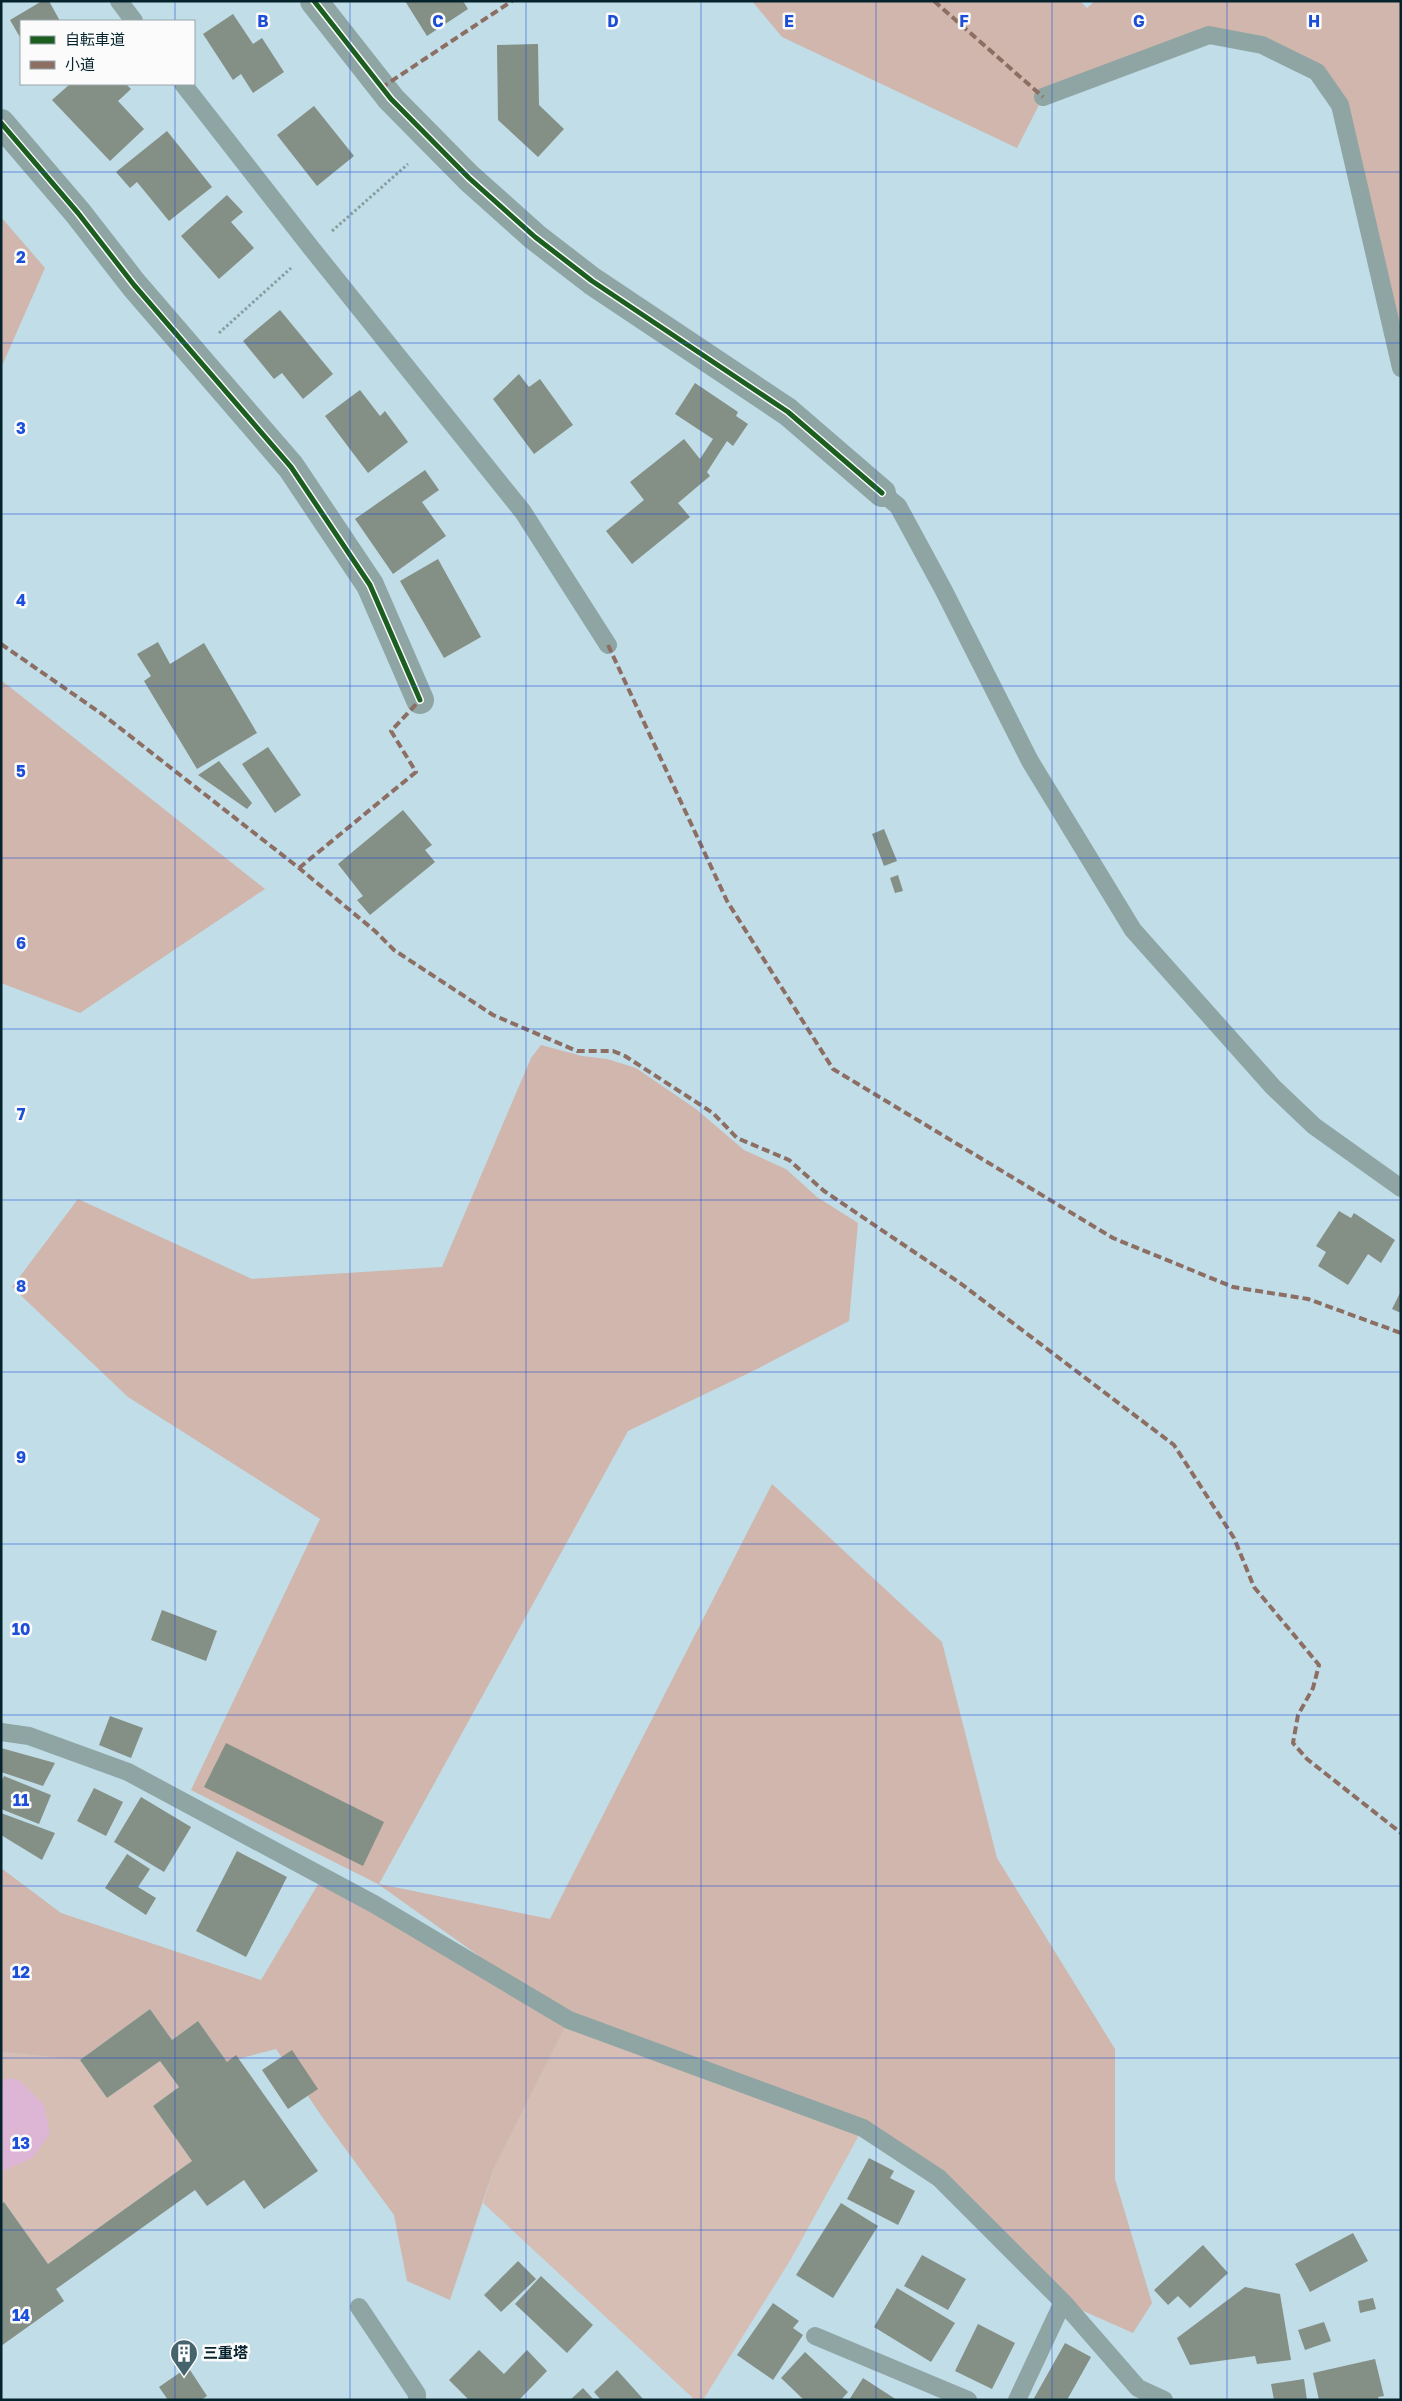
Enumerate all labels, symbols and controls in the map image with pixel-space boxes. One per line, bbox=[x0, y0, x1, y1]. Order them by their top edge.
text: B bbox=[257, 11, 269, 31]
text: C bbox=[432, 11, 444, 31]
text: D bbox=[607, 11, 619, 31]
text: E bbox=[784, 11, 794, 31]
text: F bbox=[959, 11, 969, 31]
text: G bbox=[1133, 11, 1145, 31]
text: H bbox=[1308, 11, 1320, 31]
legend bbox=[20, 20, 195, 85]
text: 自転車道 bbox=[65, 30, 125, 48]
text: 小道 bbox=[65, 55, 95, 73]
text: 2 bbox=[16, 247, 26, 267]
text: 3 bbox=[16, 418, 26, 438]
text: 4 bbox=[16, 590, 26, 610]
text: 5 bbox=[16, 761, 26, 781]
text: 6 bbox=[16, 933, 26, 953]
text: 7 bbox=[17, 1104, 26, 1124]
text: 8 bbox=[16, 1276, 26, 1296]
text: 9 bbox=[16, 1447, 26, 1467]
text: 10 bbox=[12, 1619, 30, 1639]
text: 11 bbox=[13, 1790, 29, 1810]
text: 12 bbox=[12, 1962, 30, 1982]
text: 13 bbox=[12, 2133, 30, 2153]
text: 14 bbox=[12, 2305, 30, 2325]
building icon: 三重塔 bbox=[169, 2338, 199, 2377]
place label: 三重塔 bbox=[203, 2343, 248, 2361]

